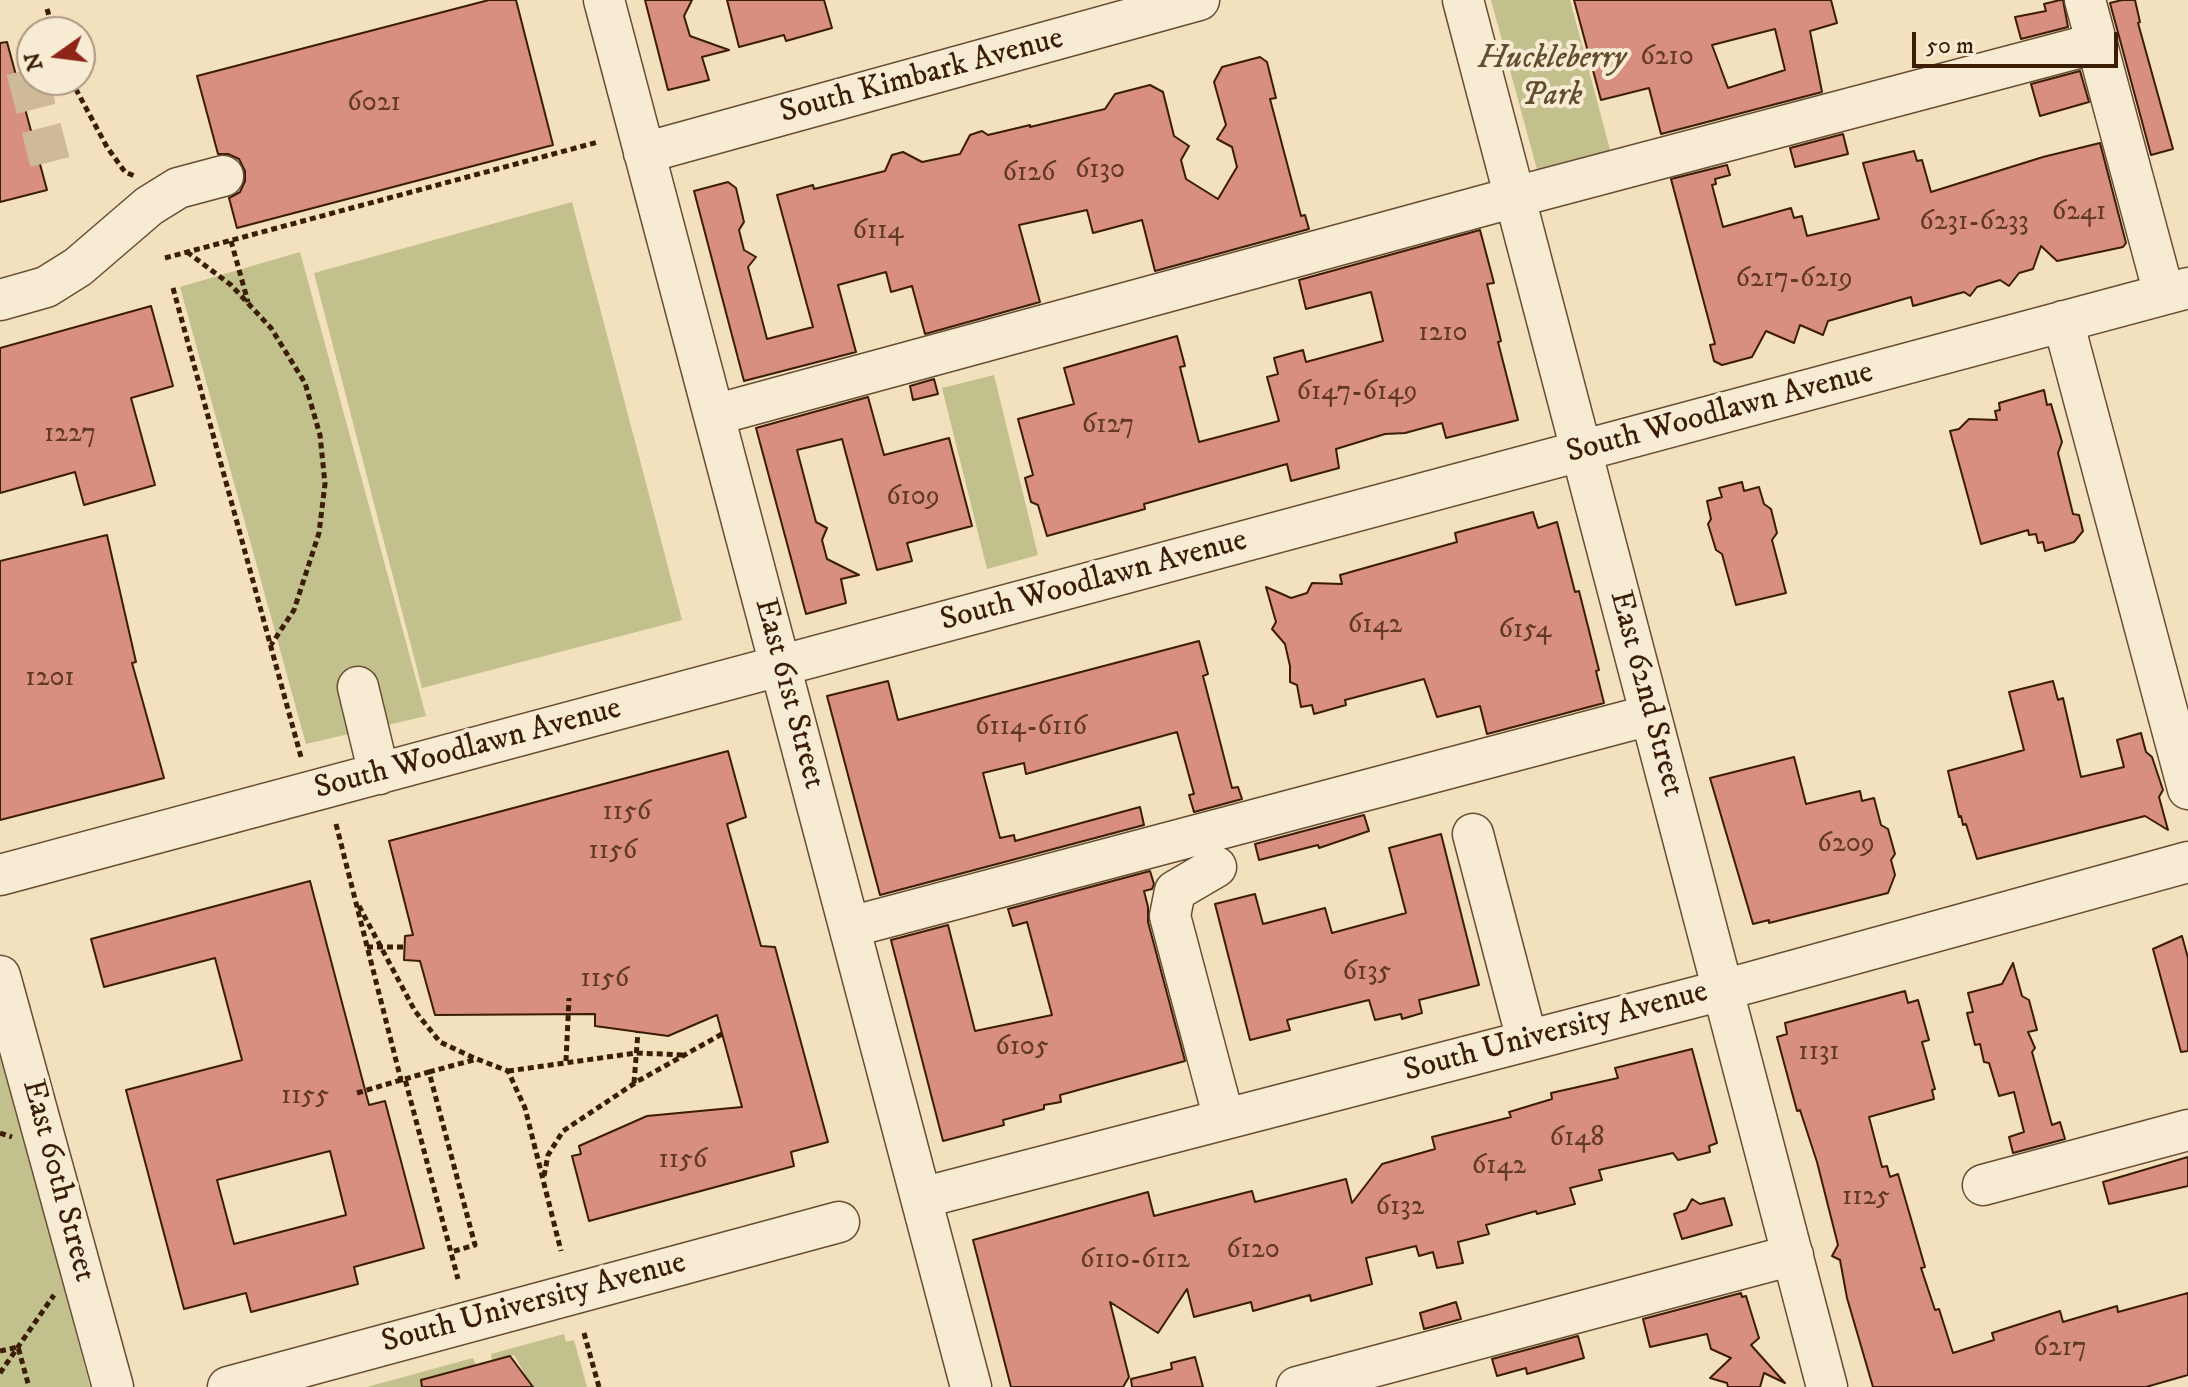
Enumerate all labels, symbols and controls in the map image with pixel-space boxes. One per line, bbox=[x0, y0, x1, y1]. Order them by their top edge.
north arrow bbox=[16, 16, 96, 96]
scale bar bbox=[1916, 16, 2122, 66]
street label: South Kimbark Avenue bbox=[776, 21, 1068, 133]
text: 50 m bbox=[1926, 31, 1974, 61]
park label: Huckleberry Park bbox=[1478, 41, 1626, 116]
house number: 6210 bbox=[1640, 41, 1694, 75]
text: N bbox=[19, 49, 49, 73]
house number: 6021 bbox=[347, 87, 401, 121]
house number: 6130 bbox=[1075, 154, 1125, 188]
house number: 6126 bbox=[1002, 157, 1056, 191]
house number: 6241 bbox=[2052, 196, 2106, 230]
house number: 6231-6233 bbox=[1919, 206, 2029, 240]
house number: 6114 bbox=[852, 215, 904, 249]
house number: 6217-6219 bbox=[1735, 263, 1853, 297]
house number: 1210 bbox=[1418, 317, 1468, 351]
street label: South Woodlawn Avenue bbox=[1562, 355, 1878, 473]
house number: 6147-6149 bbox=[1297, 376, 1417, 410]
house number: 6127 bbox=[1082, 409, 1134, 443]
house number: 1227 bbox=[44, 418, 96, 452]
house number: 6109 bbox=[886, 481, 940, 515]
street label: South Woodlawn Avenue bbox=[936, 523, 1252, 641]
street label: East 62nd Street bbox=[1599, 587, 1691, 801]
street label: East 61st Street bbox=[744, 594, 832, 794]
house number: 6142 bbox=[1348, 609, 1402, 643]
house number: 6154 bbox=[1498, 614, 1552, 648]
house number: 1201 bbox=[25, 662, 75, 696]
street label: South Woodlawn Avenue bbox=[310, 691, 626, 809]
house number: 6114-6116 bbox=[975, 711, 1087, 745]
house number: 1156 bbox=[603, 796, 651, 830]
house number: 6209 bbox=[1817, 828, 1875, 862]
house number: 1156 bbox=[589, 835, 637, 869]
house number: 6135 bbox=[1342, 956, 1392, 990]
house number: 1156 bbox=[581, 963, 629, 997]
street label: South University Avenue bbox=[1400, 974, 1712, 1092]
house number: 6105 bbox=[995, 1031, 1049, 1065]
house number: 1131 bbox=[1798, 1036, 1840, 1070]
street label: East 60th Street bbox=[12, 1076, 102, 1286]
house number: 1155 bbox=[281, 1080, 329, 1114]
house number: 6148 bbox=[1550, 1122, 1604, 1156]
house number: 1156 bbox=[659, 1144, 707, 1178]
house number: 6142 bbox=[1472, 1150, 1526, 1184]
house number: 1125 bbox=[1842, 1181, 1890, 1215]
house number: 6132 bbox=[1376, 1191, 1424, 1225]
house number: 6120 bbox=[1226, 1234, 1280, 1268]
house number: 6110-6112 bbox=[1080, 1244, 1190, 1278]
street label: South University Avenue bbox=[378, 1245, 690, 1363]
house number: 6217 bbox=[2033, 1332, 2087, 1366]

